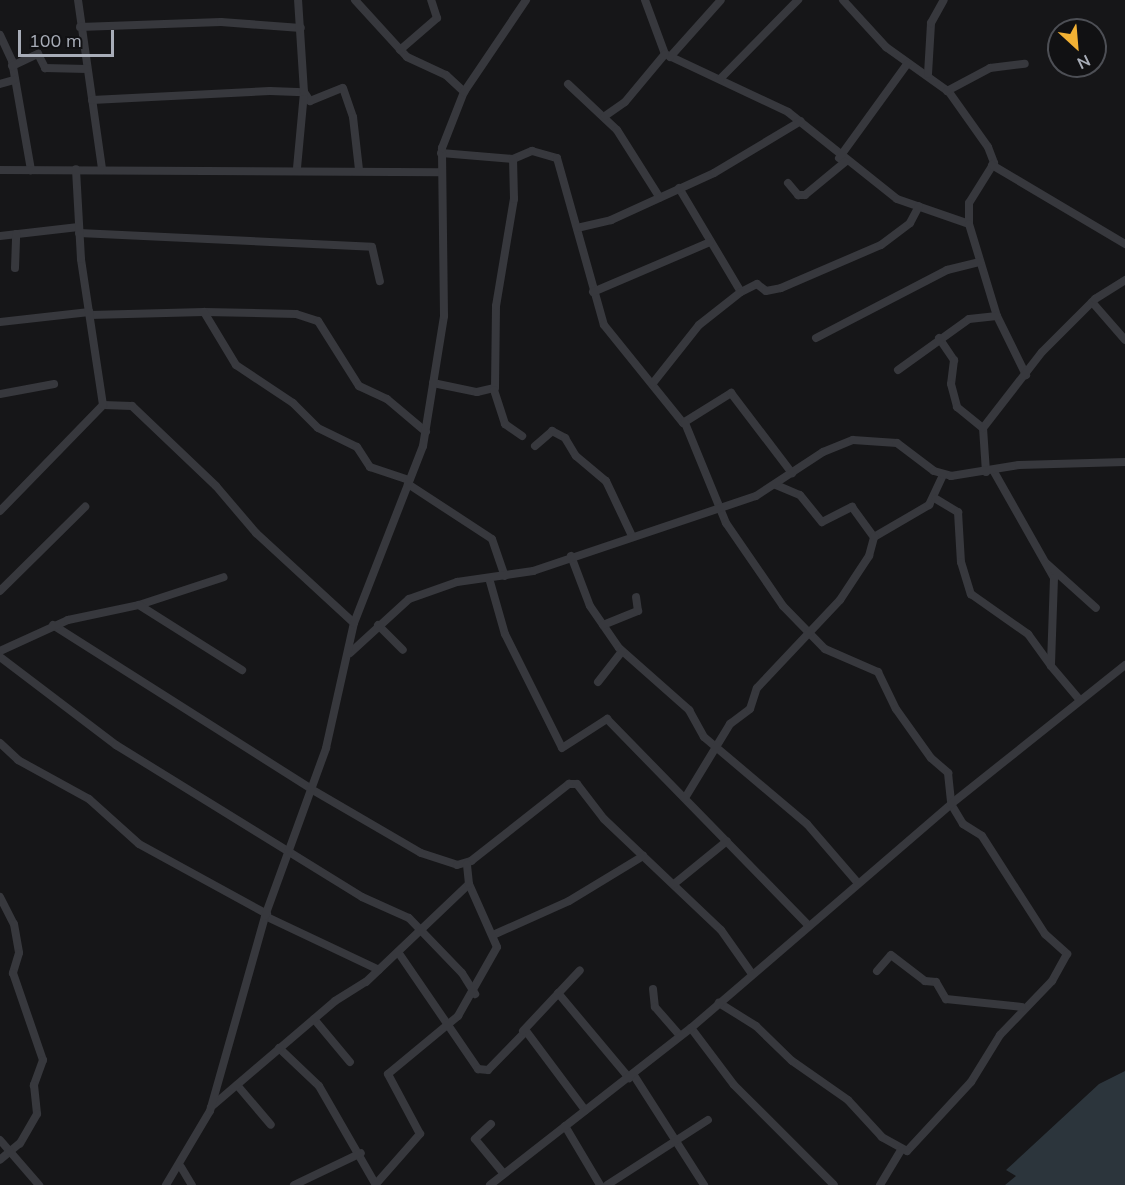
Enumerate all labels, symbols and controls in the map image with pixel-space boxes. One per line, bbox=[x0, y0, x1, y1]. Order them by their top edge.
scale bar bbox=[21, 18, 117, 56]
north arrow bbox=[1047, 18, 1107, 78]
text: 100 m bbox=[29, 29, 82, 52]
text: N bbox=[1074, 51, 1094, 74]

